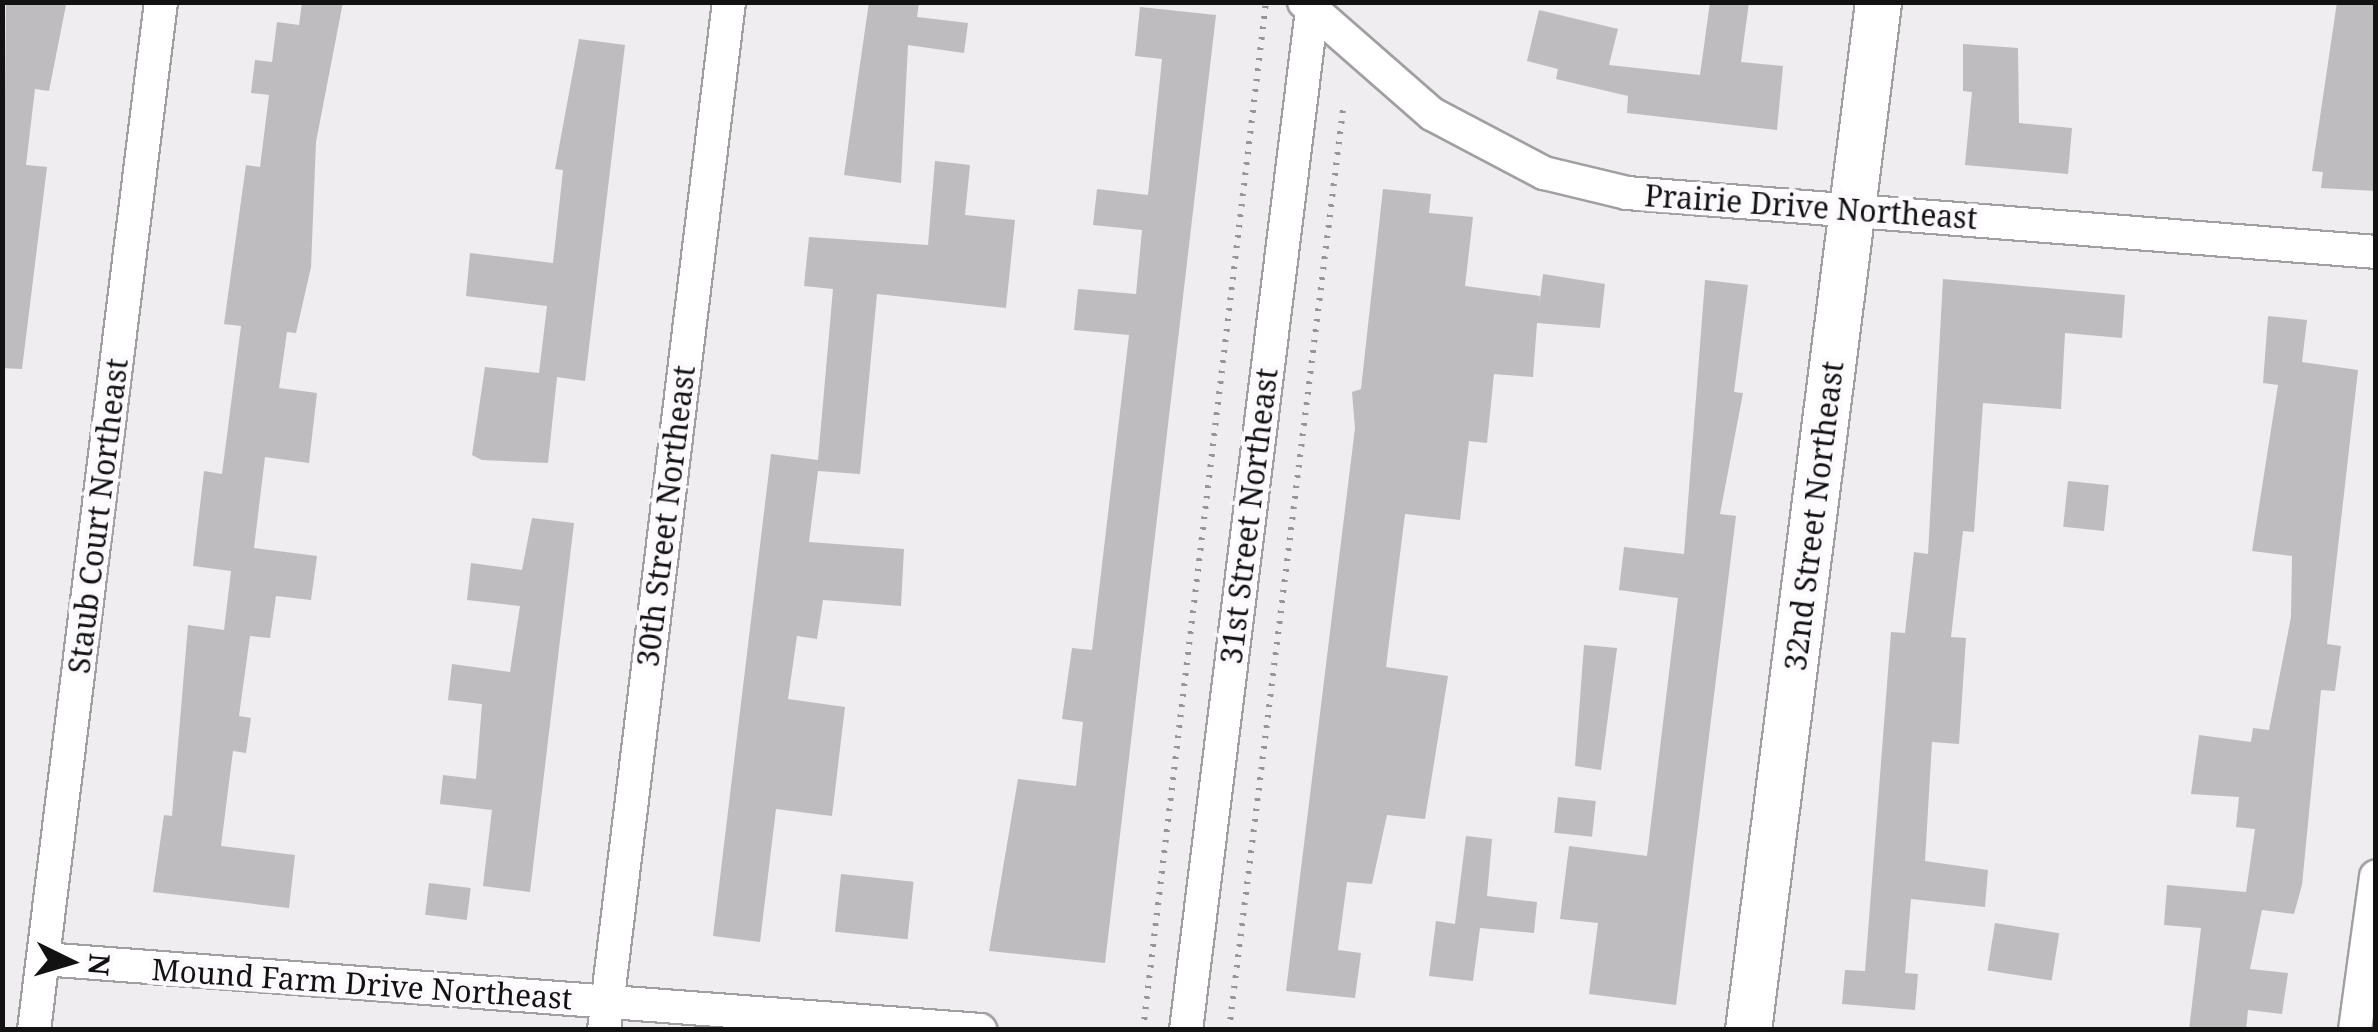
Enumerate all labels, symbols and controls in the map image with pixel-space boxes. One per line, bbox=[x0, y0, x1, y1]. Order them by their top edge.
street label: Prairie Drive Northeast bbox=[1643, 177, 1979, 237]
street label: Staub Court Northeast bbox=[61, 356, 135, 676]
street label: 32nd Street Northeast bbox=[1777, 359, 1851, 673]
street label: 30th Street Northeast bbox=[630, 363, 702, 669]
street label: 31st Street Northeast bbox=[1213, 366, 1285, 666]
north arrow bbox=[20, 912, 120, 1012]
street label: Mound Farm Drive Northeast bbox=[151, 951, 573, 1017]
text: N bbox=[80, 952, 120, 977]

